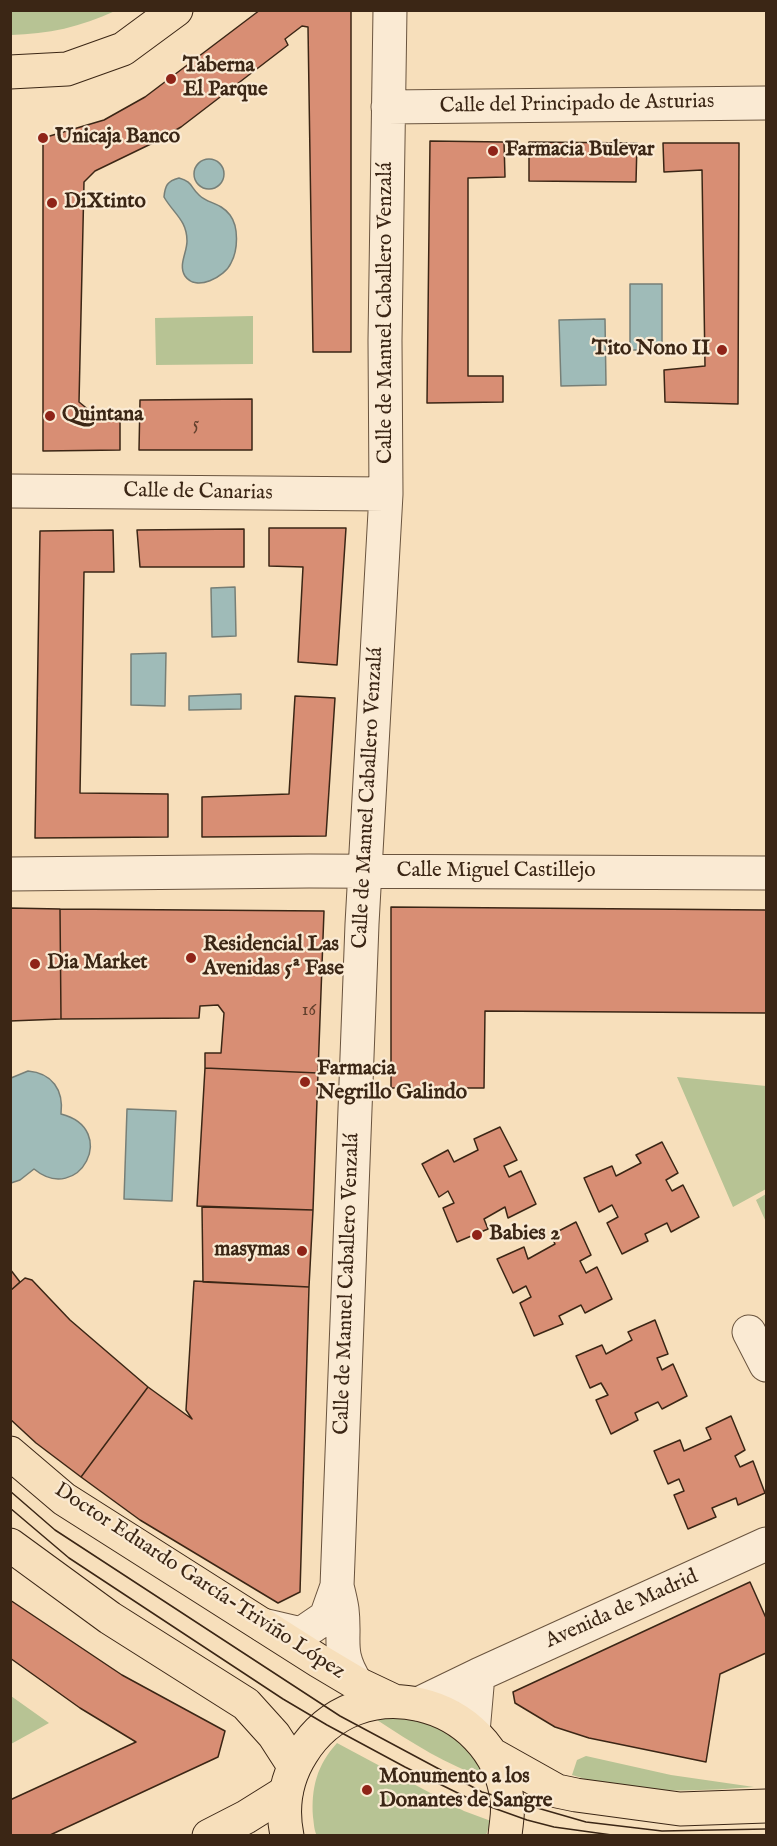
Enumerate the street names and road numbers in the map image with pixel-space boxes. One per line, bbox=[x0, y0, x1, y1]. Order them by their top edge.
street label: Calle del Principado de Asturias bbox=[440, 90, 714, 120]
street label: Calle de Manuel Caballero Venzalá bbox=[374, 162, 400, 464]
street label: Calle de Canarias bbox=[123, 479, 273, 507]
street label: Calle de Manuel Caballero Venzalá bbox=[349, 647, 389, 949]
street label: Calle Miguel Castillejo bbox=[397, 859, 595, 885]
street label: Calle de Manuel Caballero Venzalá bbox=[330, 1133, 366, 1435]
street label: Doctor Eduardo García-Triviño López bbox=[49, 1478, 349, 1686]
street label: Avenida de Madrid bbox=[542, 1565, 702, 1655]

